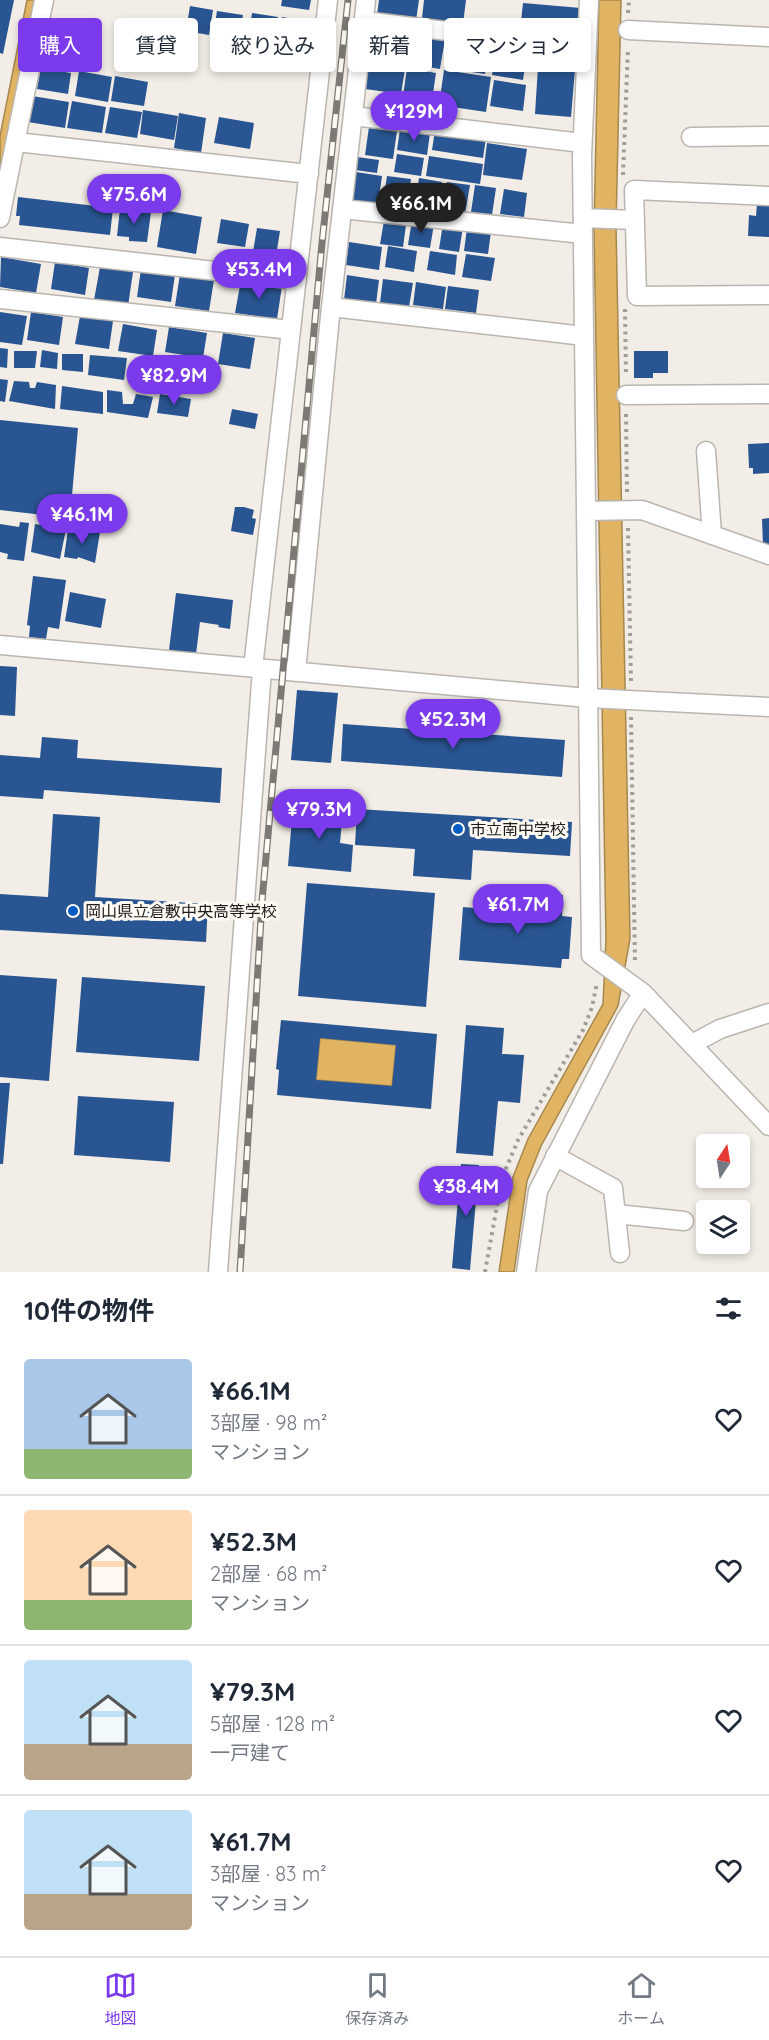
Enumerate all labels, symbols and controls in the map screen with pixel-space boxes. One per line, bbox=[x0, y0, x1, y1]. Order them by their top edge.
chip: 購入 bbox=[18, 18, 102, 72]
chip: 賃貸 bbox=[114, 18, 198, 72]
chip: 絞り込み bbox=[210, 18, 336, 72]
chip: 新着 bbox=[348, 18, 432, 72]
chip: マンション bbox=[444, 18, 591, 72]
pin: ¥129M bbox=[372, 91, 456, 142]
text: ¥129M bbox=[385, 98, 443, 123]
pin: ¥75.6M bbox=[85, 174, 183, 225]
text: ¥75.6M bbox=[101, 181, 167, 206]
pin: ¥66.1M bbox=[372, 183, 470, 234]
text: ¥66.1M bbox=[390, 190, 452, 215]
pin: ¥53.4M bbox=[210, 249, 308, 300]
text: ¥53.4M bbox=[226, 256, 292, 281]
pin: ¥82.9M bbox=[125, 355, 223, 406]
text: ¥82.9M bbox=[141, 362, 207, 387]
pin: ¥46.1M bbox=[33, 494, 131, 545]
text: ¥46.1M bbox=[51, 501, 113, 526]
pin: ¥52.3M bbox=[404, 699, 502, 750]
text: ¥52.3M bbox=[420, 706, 486, 731]
pin: ¥79.3M bbox=[270, 789, 368, 840]
text: ¥79.3M bbox=[286, 796, 352, 821]
place label: 市立南中学校 bbox=[470, 819, 566, 839]
marker: 市立南中学校 bbox=[451, 822, 465, 836]
pin: ¥61.7M bbox=[469, 884, 567, 935]
text: ¥61.7M bbox=[487, 891, 549, 916]
place label: 岡山県立倉敷中央高等学校 bbox=[85, 901, 277, 921]
marker: 岡山県立倉敷中央高等学校 bbox=[66, 904, 80, 918]
north arrow bbox=[696, 1134, 750, 1188]
map controls bbox=[696, 1134, 750, 1254]
pin: ¥38.4M bbox=[417, 1166, 515, 1217]
text: ¥38.4M bbox=[433, 1173, 499, 1198]
button: layers bbox=[696, 1200, 750, 1254]
icon: filters bbox=[712, 1292, 745, 1325]
text: 10件の物件 bbox=[24, 1294, 154, 1327]
text: ¥66.1M bbox=[210, 1374, 291, 1407]
icon: home bbox=[72, 1383, 144, 1455]
icon: heart bbox=[712, 1403, 745, 1436]
text: 3部屋 · 98 m² bbox=[210, 1410, 327, 1435]
text: マンション bbox=[210, 1439, 310, 1464]
text: ¥52.3M bbox=[210, 1525, 297, 1558]
icon: home bbox=[72, 1534, 144, 1606]
icon: heart bbox=[712, 1554, 745, 1587]
text: 2部屋 · 68 m² bbox=[210, 1561, 328, 1586]
text: マンション bbox=[210, 1590, 310, 1615]
text: ¥79.3M bbox=[210, 1675, 295, 1708]
icon: home bbox=[72, 1684, 144, 1756]
icon: heart bbox=[712, 1704, 745, 1737]
text: 5部屋 · 128 m² bbox=[210, 1711, 335, 1736]
text: 一戸建て bbox=[210, 1740, 290, 1765]
text: ¥61.7M bbox=[210, 1825, 292, 1858]
icon: home bbox=[72, 1834, 144, 1906]
icon: heart bbox=[712, 1854, 745, 1887]
text: 3部屋 · 83 m² bbox=[210, 1861, 327, 1886]
text: マンション bbox=[210, 1890, 310, 1915]
tab: 地図 bbox=[104, 1969, 137, 2029]
tab: 保存済み bbox=[345, 1969, 409, 2029]
tab: ホーム bbox=[617, 1969, 665, 2029]

